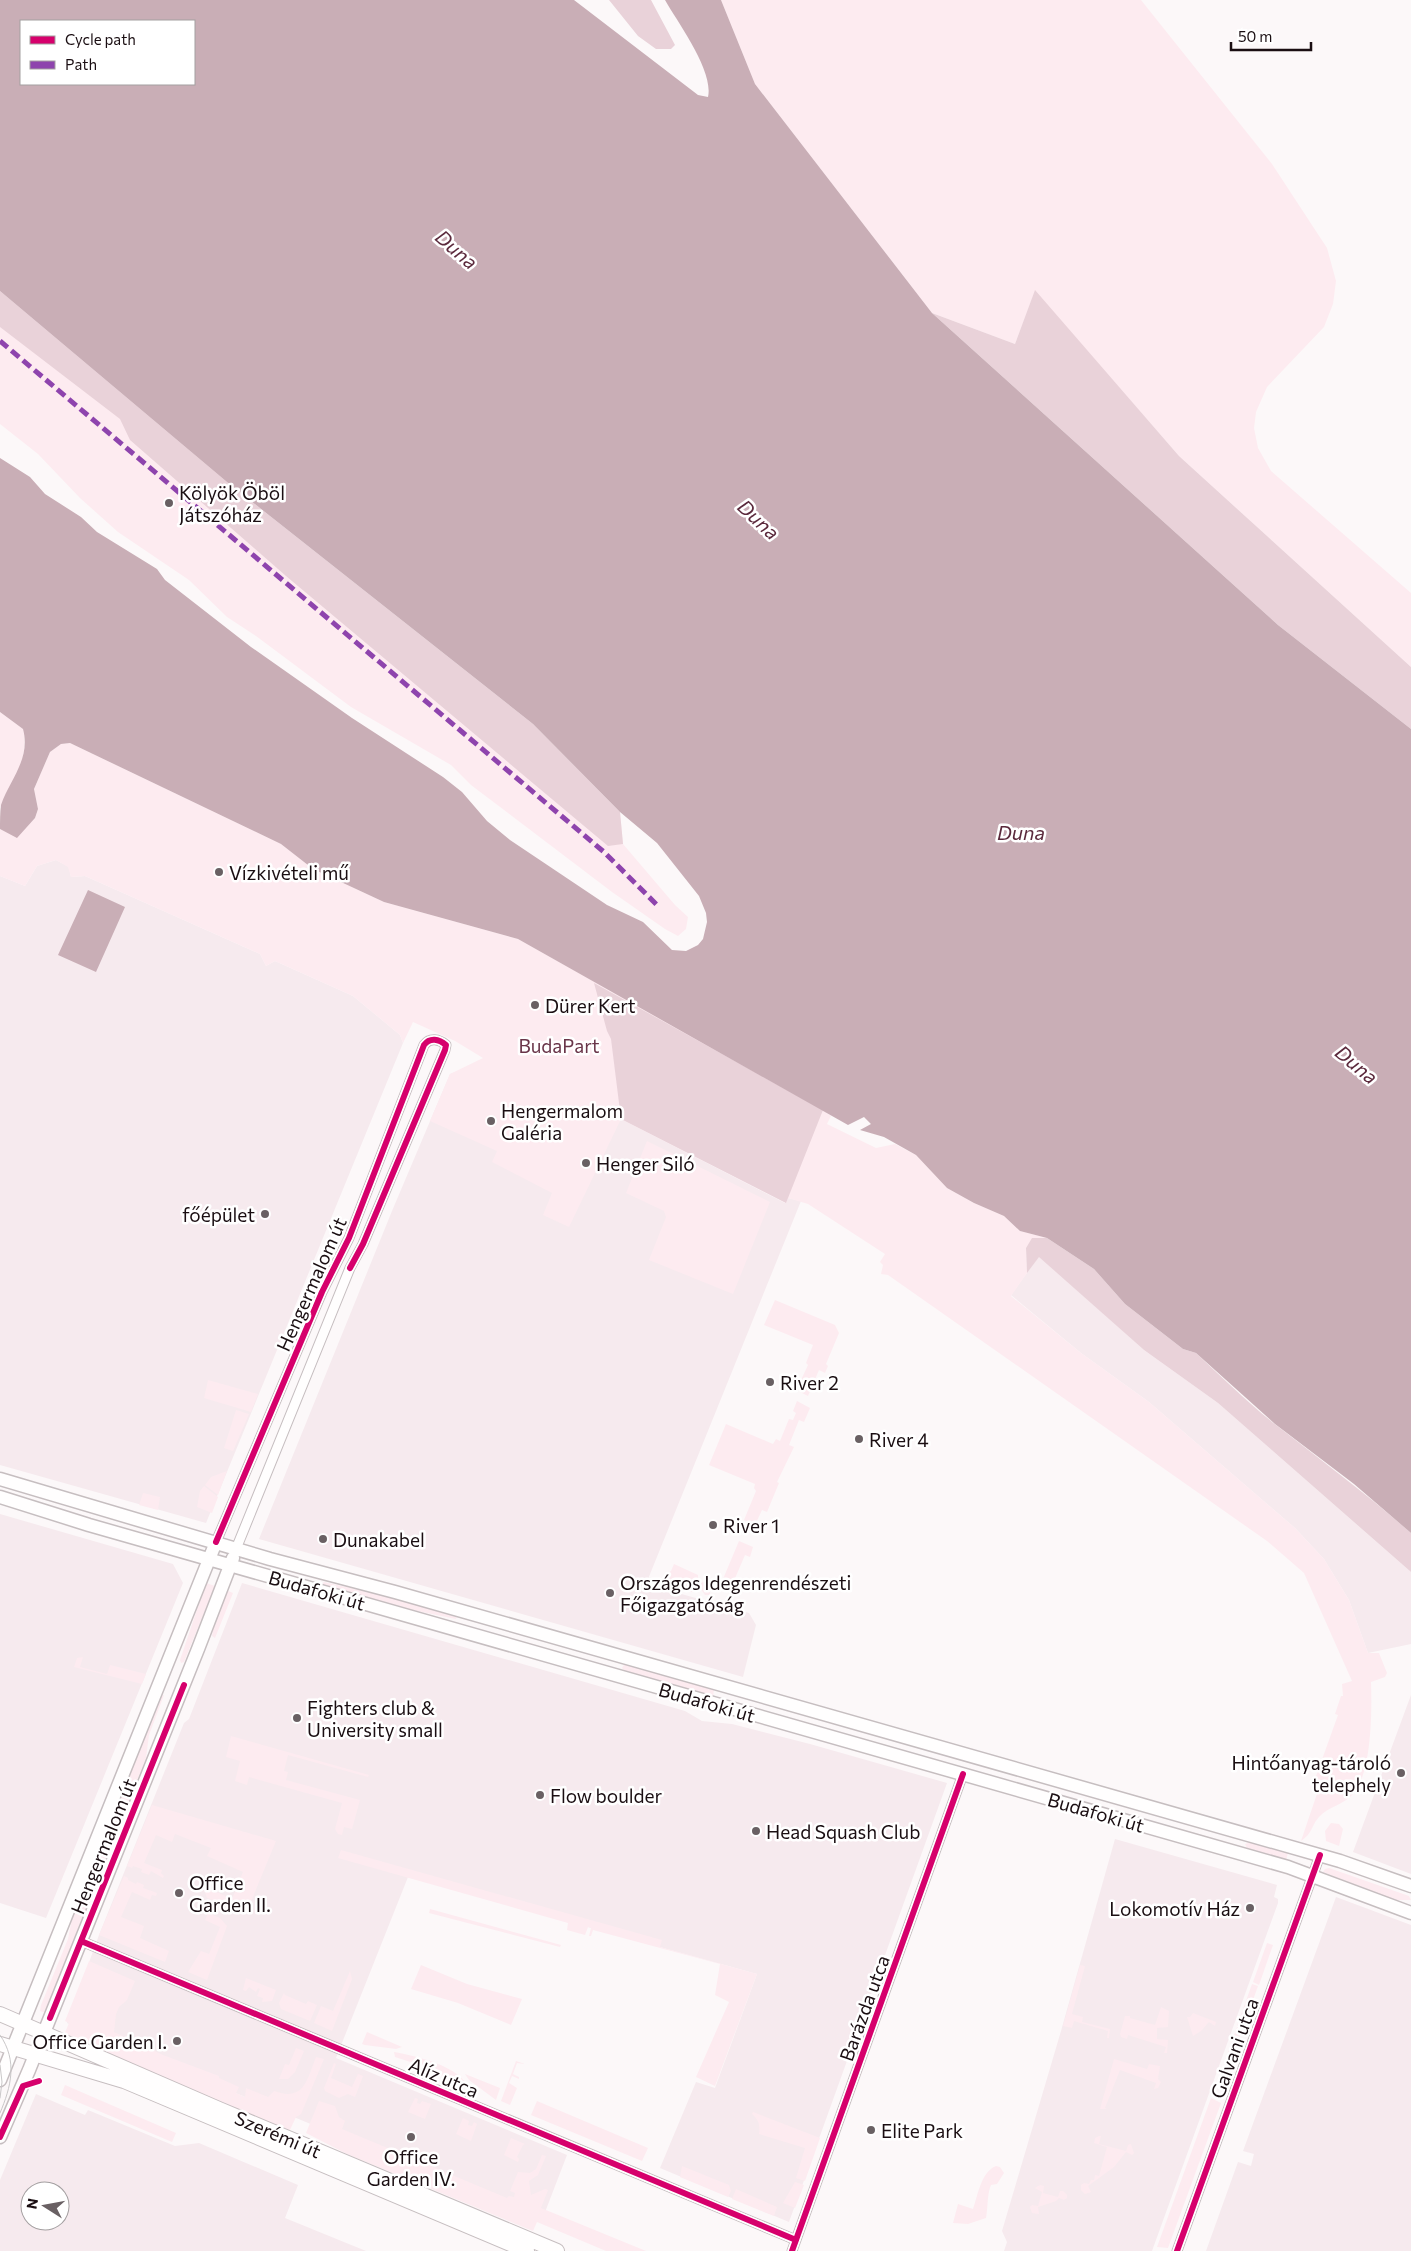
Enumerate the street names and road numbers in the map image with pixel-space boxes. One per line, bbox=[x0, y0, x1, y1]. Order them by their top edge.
street label: Hengermalom út bbox=[271, 1213, 351, 1355]
street label: Budafoki út bbox=[266, 1565, 368, 1615]
street label: Budafoki út bbox=[656, 1677, 758, 1727]
street label: Hengermalom út bbox=[65, 1775, 141, 1917]
street label: Budafoki út bbox=[1045, 1787, 1147, 1837]
street label: Barázda utca bbox=[834, 1952, 894, 2064]
street label: Galvani utca bbox=[1205, 1995, 1263, 2101]
street label: Alíz utca bbox=[406, 2052, 482, 2102]
street label: Szerémi út bbox=[231, 2106, 325, 2163]

